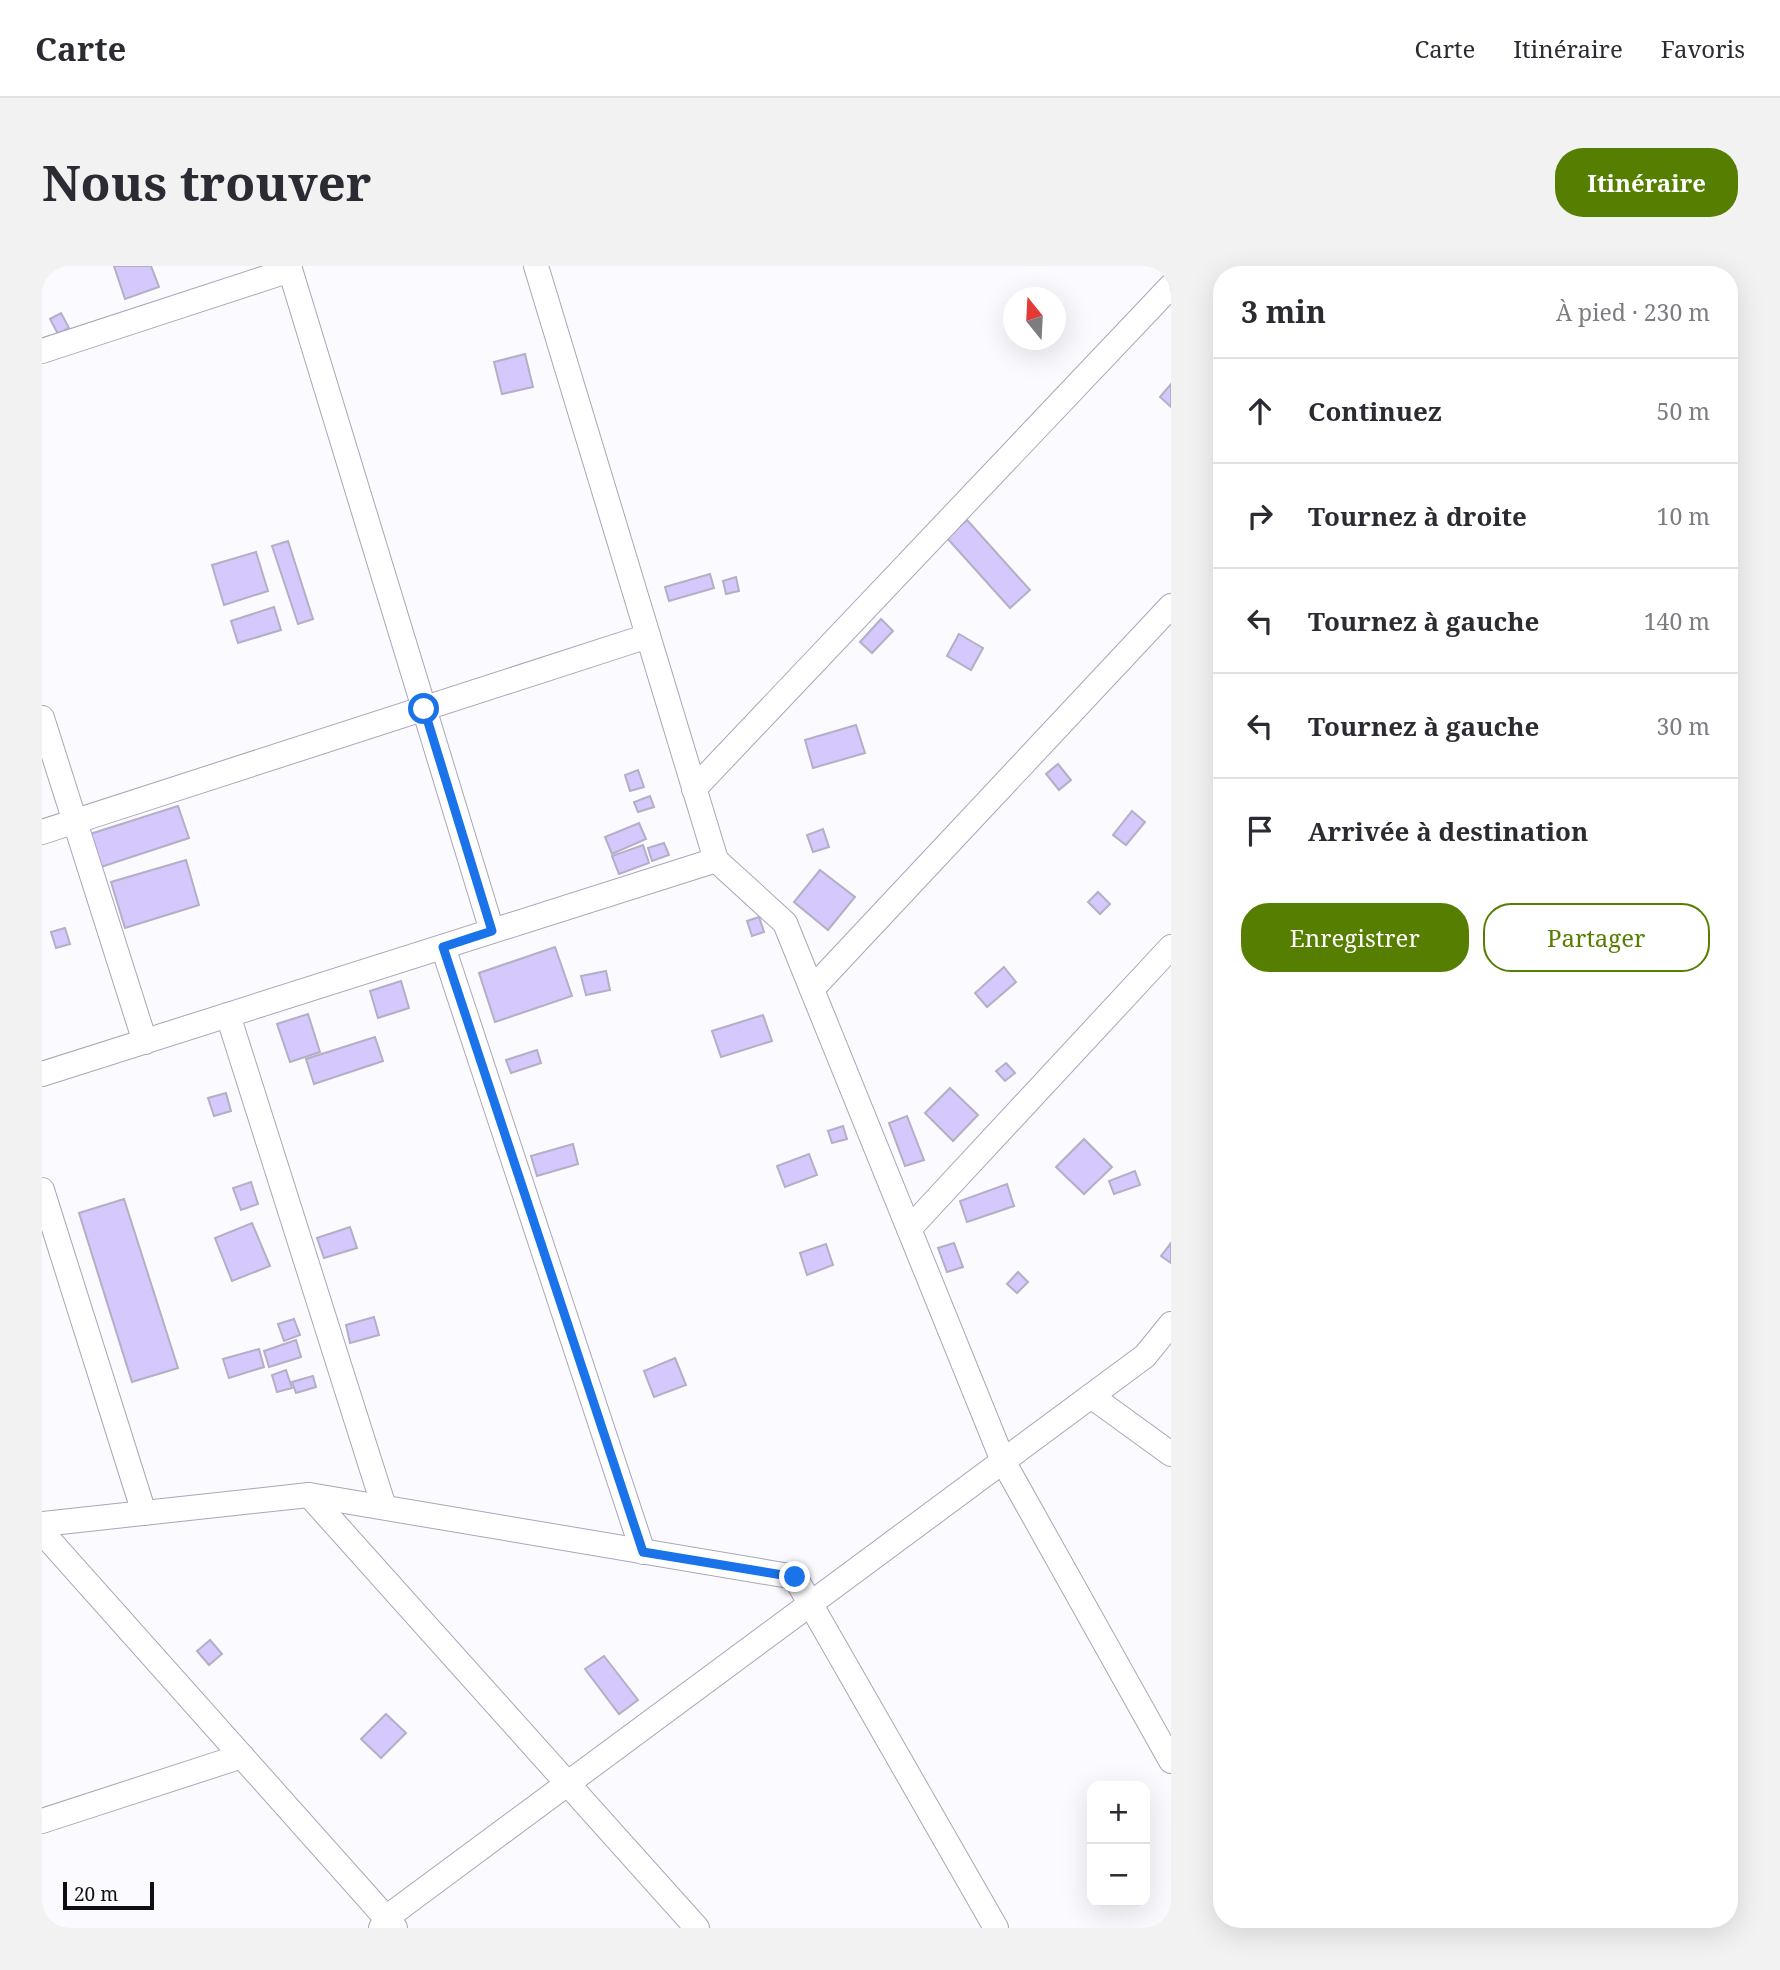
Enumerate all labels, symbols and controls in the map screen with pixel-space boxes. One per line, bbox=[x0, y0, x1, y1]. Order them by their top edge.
text: Carte bbox=[35, 26, 126, 71]
text: Carte bbox=[1414, 32, 1475, 65]
text: Itinéraire bbox=[1513, 32, 1623, 65]
text: Favoris bbox=[1661, 32, 1745, 65]
button: Itinéraire bbox=[1555, 148, 1738, 217]
text: Nous trouver bbox=[42, 149, 371, 215]
north arrow bbox=[1003, 287, 1066, 350]
text: 3 min bbox=[1241, 291, 1326, 332]
text: À pied · 230 m bbox=[1556, 296, 1710, 328]
icon: ahead bbox=[1241, 392, 1279, 430]
text: Continuez bbox=[1308, 393, 1442, 429]
text: 50 m bbox=[1657, 395, 1710, 427]
icon: right bbox=[1241, 497, 1279, 535]
text: Tournez à droite bbox=[1308, 498, 1527, 534]
text: 10 m bbox=[1657, 500, 1710, 532]
icon: left bbox=[1241, 602, 1279, 640]
text: Tournez à gauche bbox=[1308, 603, 1539, 639]
text: 140 m bbox=[1644, 605, 1710, 637]
route start bbox=[408, 693, 439, 724]
icon: left bbox=[1241, 707, 1279, 745]
text: Tournez à gauche bbox=[1308, 708, 1539, 744]
text: 30 m bbox=[1657, 710, 1710, 742]
icon: arrive bbox=[1241, 812, 1279, 850]
text: Arrivée à destination bbox=[1308, 813, 1588, 849]
button: Enregistrer bbox=[1241, 903, 1469, 972]
button: Partager bbox=[1483, 903, 1710, 972]
route end bbox=[779, 1561, 810, 1592]
map controls bbox=[1087, 1781, 1150, 1907]
button: + bbox=[1087, 1781, 1150, 1844]
button: − bbox=[1087, 1844, 1150, 1907]
scale bar bbox=[63, 1879, 154, 1911]
text: 20 m bbox=[74, 1881, 118, 1907]

